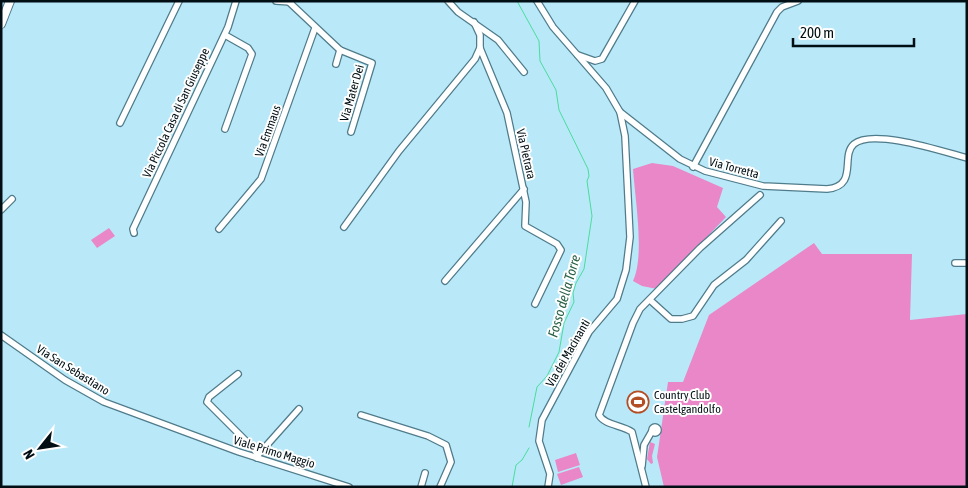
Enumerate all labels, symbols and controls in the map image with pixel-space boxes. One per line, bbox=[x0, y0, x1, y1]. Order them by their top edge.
scale bar bbox=[793, 15, 914, 47]
text: 200 m bbox=[800, 24, 834, 41]
street label: Via Piccola Casa di San Giuseppe bbox=[140, 46, 212, 180]
street label: Via Mater Dei bbox=[337, 63, 367, 123]
street label: Via Emmaus bbox=[252, 103, 284, 159]
street label: Via Pietrara bbox=[513, 128, 539, 180]
street label: Via Torretta bbox=[708, 155, 760, 181]
water label: Fosso della Torre bbox=[545, 253, 583, 339]
street label: Via dei Macinanti bbox=[543, 317, 593, 389]
street label: Via San Sebastiano bbox=[34, 342, 112, 398]
place label: Country Club Castelgandolfo bbox=[654, 388, 721, 416]
sports icon: Country Club Castelgandolfo bbox=[626, 390, 650, 414]
north arrow bbox=[15, 423, 65, 473]
street label: Viale Primo Maggio bbox=[232, 433, 317, 471]
text: N bbox=[20, 447, 38, 462]

